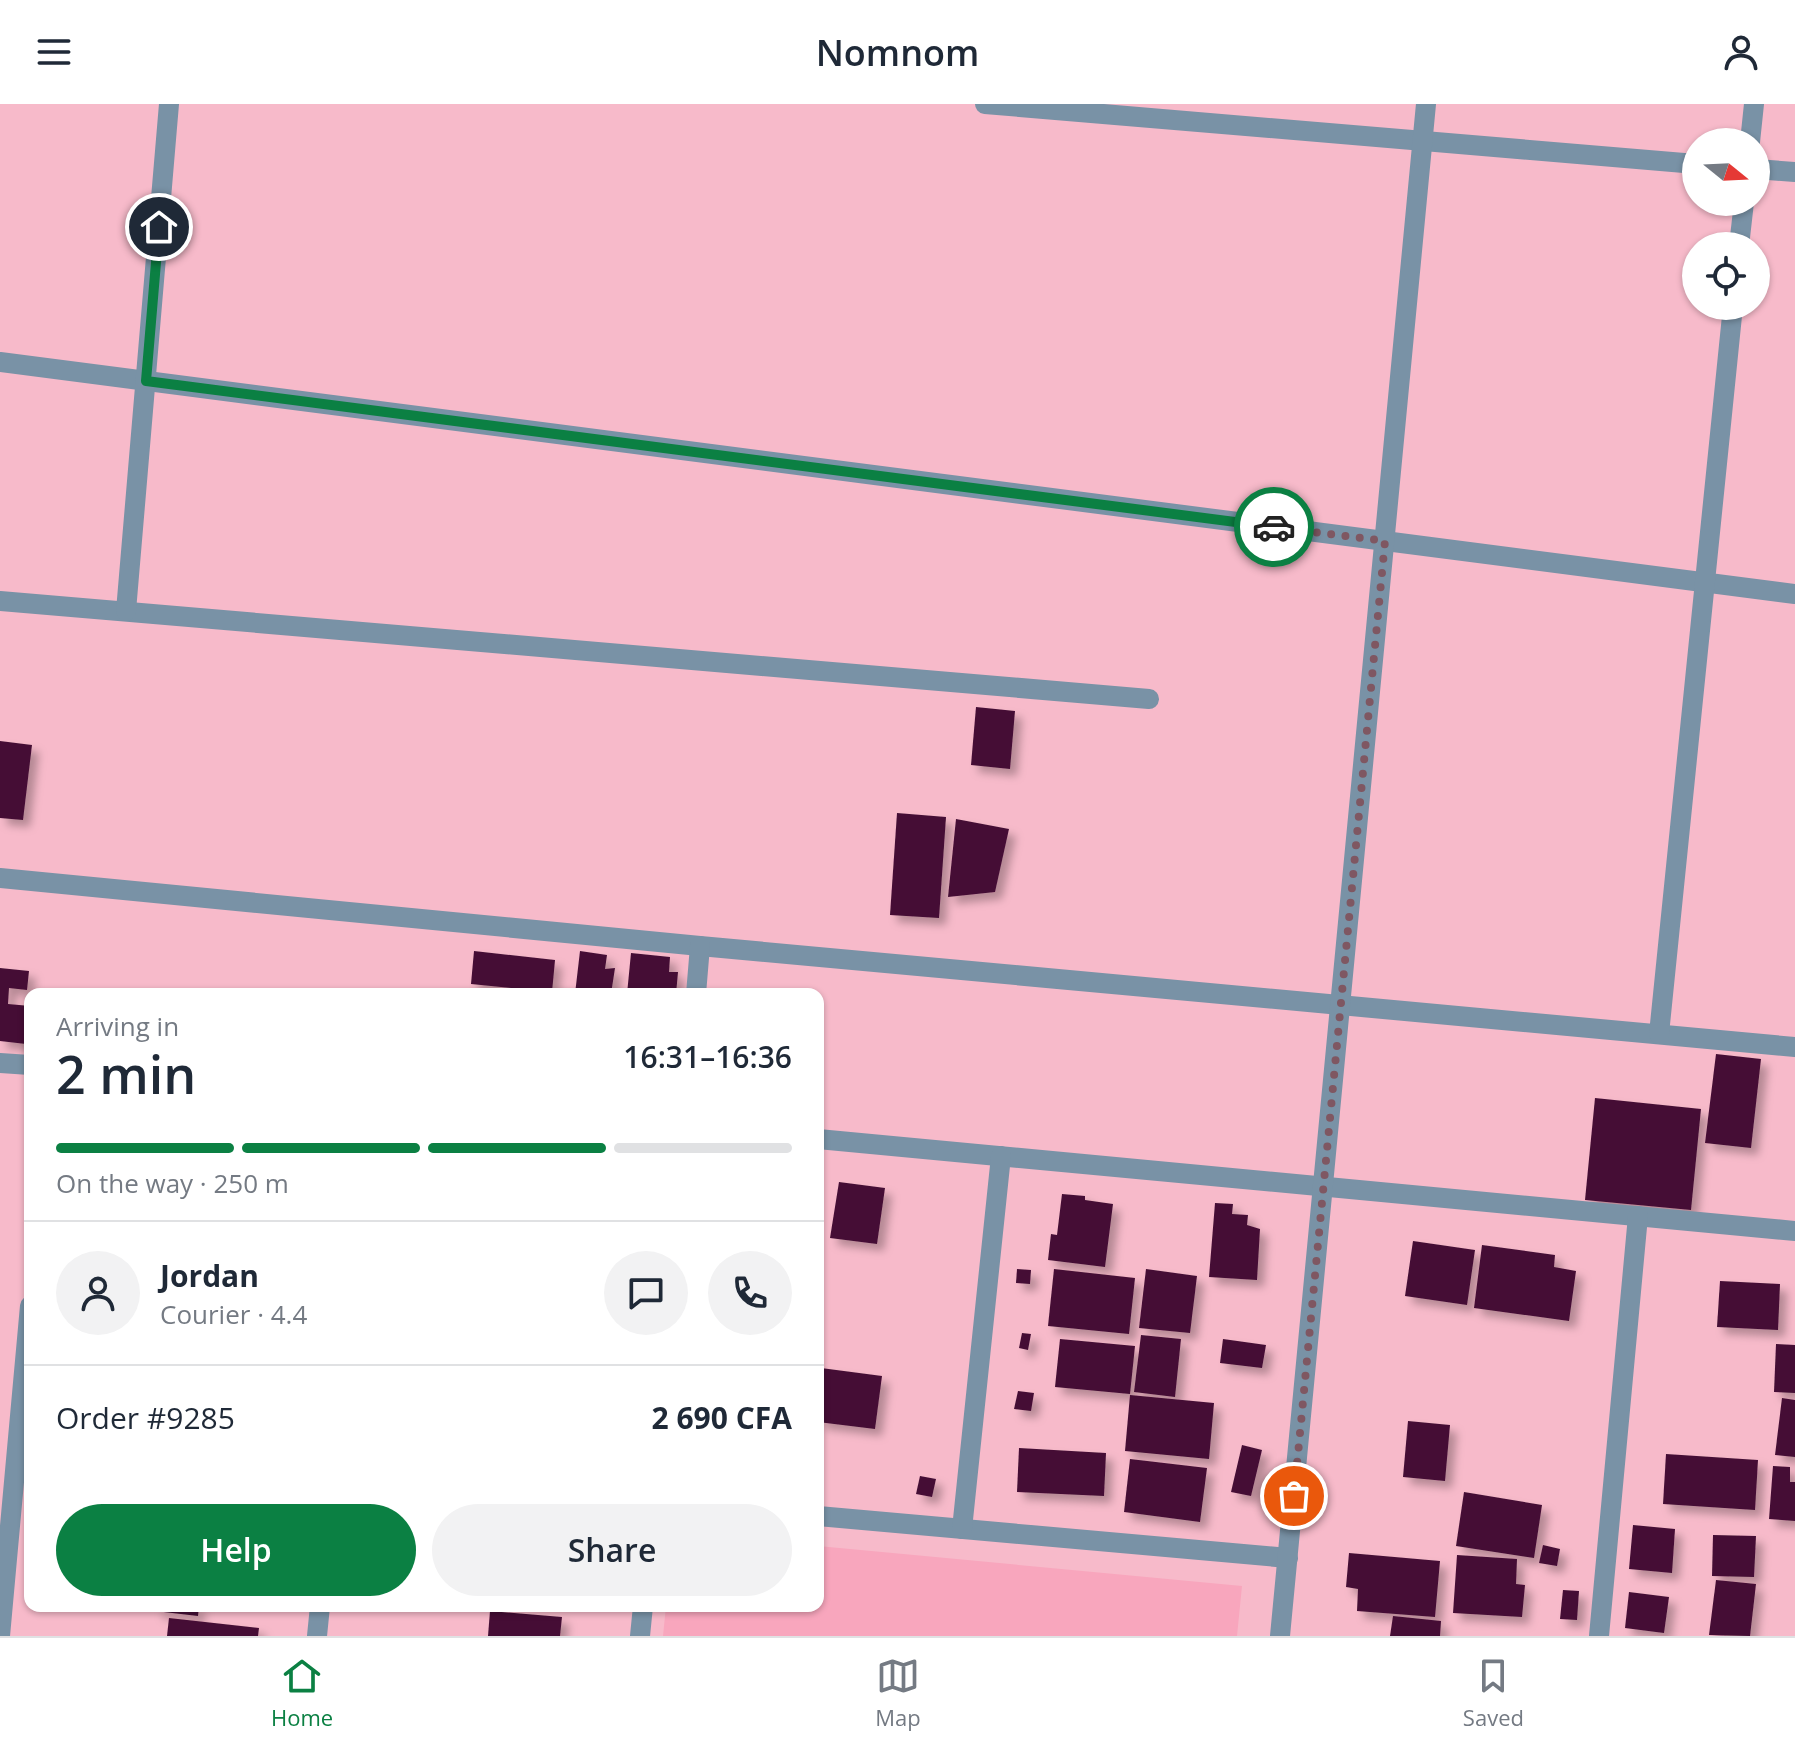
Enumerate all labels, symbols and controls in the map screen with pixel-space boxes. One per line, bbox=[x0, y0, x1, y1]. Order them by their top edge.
text: Nomnom bbox=[816, 28, 979, 77]
icon: menu bbox=[32, 30, 76, 74]
icon: person bbox=[1719, 30, 1763, 74]
north arrow bbox=[1682, 128, 1770, 216]
map controls bbox=[1682, 128, 1770, 320]
pin bbox=[125, 193, 193, 261]
icon: home bbox=[137, 205, 181, 249]
button: locate bbox=[1682, 232, 1770, 320]
courier bbox=[1234, 487, 1314, 567]
icon: car bbox=[1252, 505, 1296, 549]
text: Arriving in bbox=[56, 1008, 179, 1044]
text: 16:31–16:36 bbox=[623, 1036, 792, 1077]
text: 2 min bbox=[56, 1038, 196, 1109]
text: On the way · 250 m bbox=[56, 1165, 289, 1201]
button: person bbox=[56, 1251, 140, 1335]
button: chat bbox=[604, 1251, 688, 1335]
button: phone bbox=[708, 1251, 792, 1335]
text: Jordan bbox=[160, 1255, 259, 1296]
text: Courier · 4.4 bbox=[160, 1296, 307, 1332]
text: Order #9285 bbox=[56, 1397, 235, 1438]
text: 2 690 CFA bbox=[652, 1397, 792, 1438]
pin bbox=[1260, 1462, 1328, 1530]
icon: bag bbox=[1272, 1474, 1316, 1518]
button: Help bbox=[56, 1504, 416, 1596]
button: Share bbox=[432, 1504, 792, 1596]
tab: Home bbox=[271, 1654, 333, 1732]
tab: Map bbox=[875, 1654, 921, 1732]
tab: Saved bbox=[1463, 1654, 1524, 1732]

